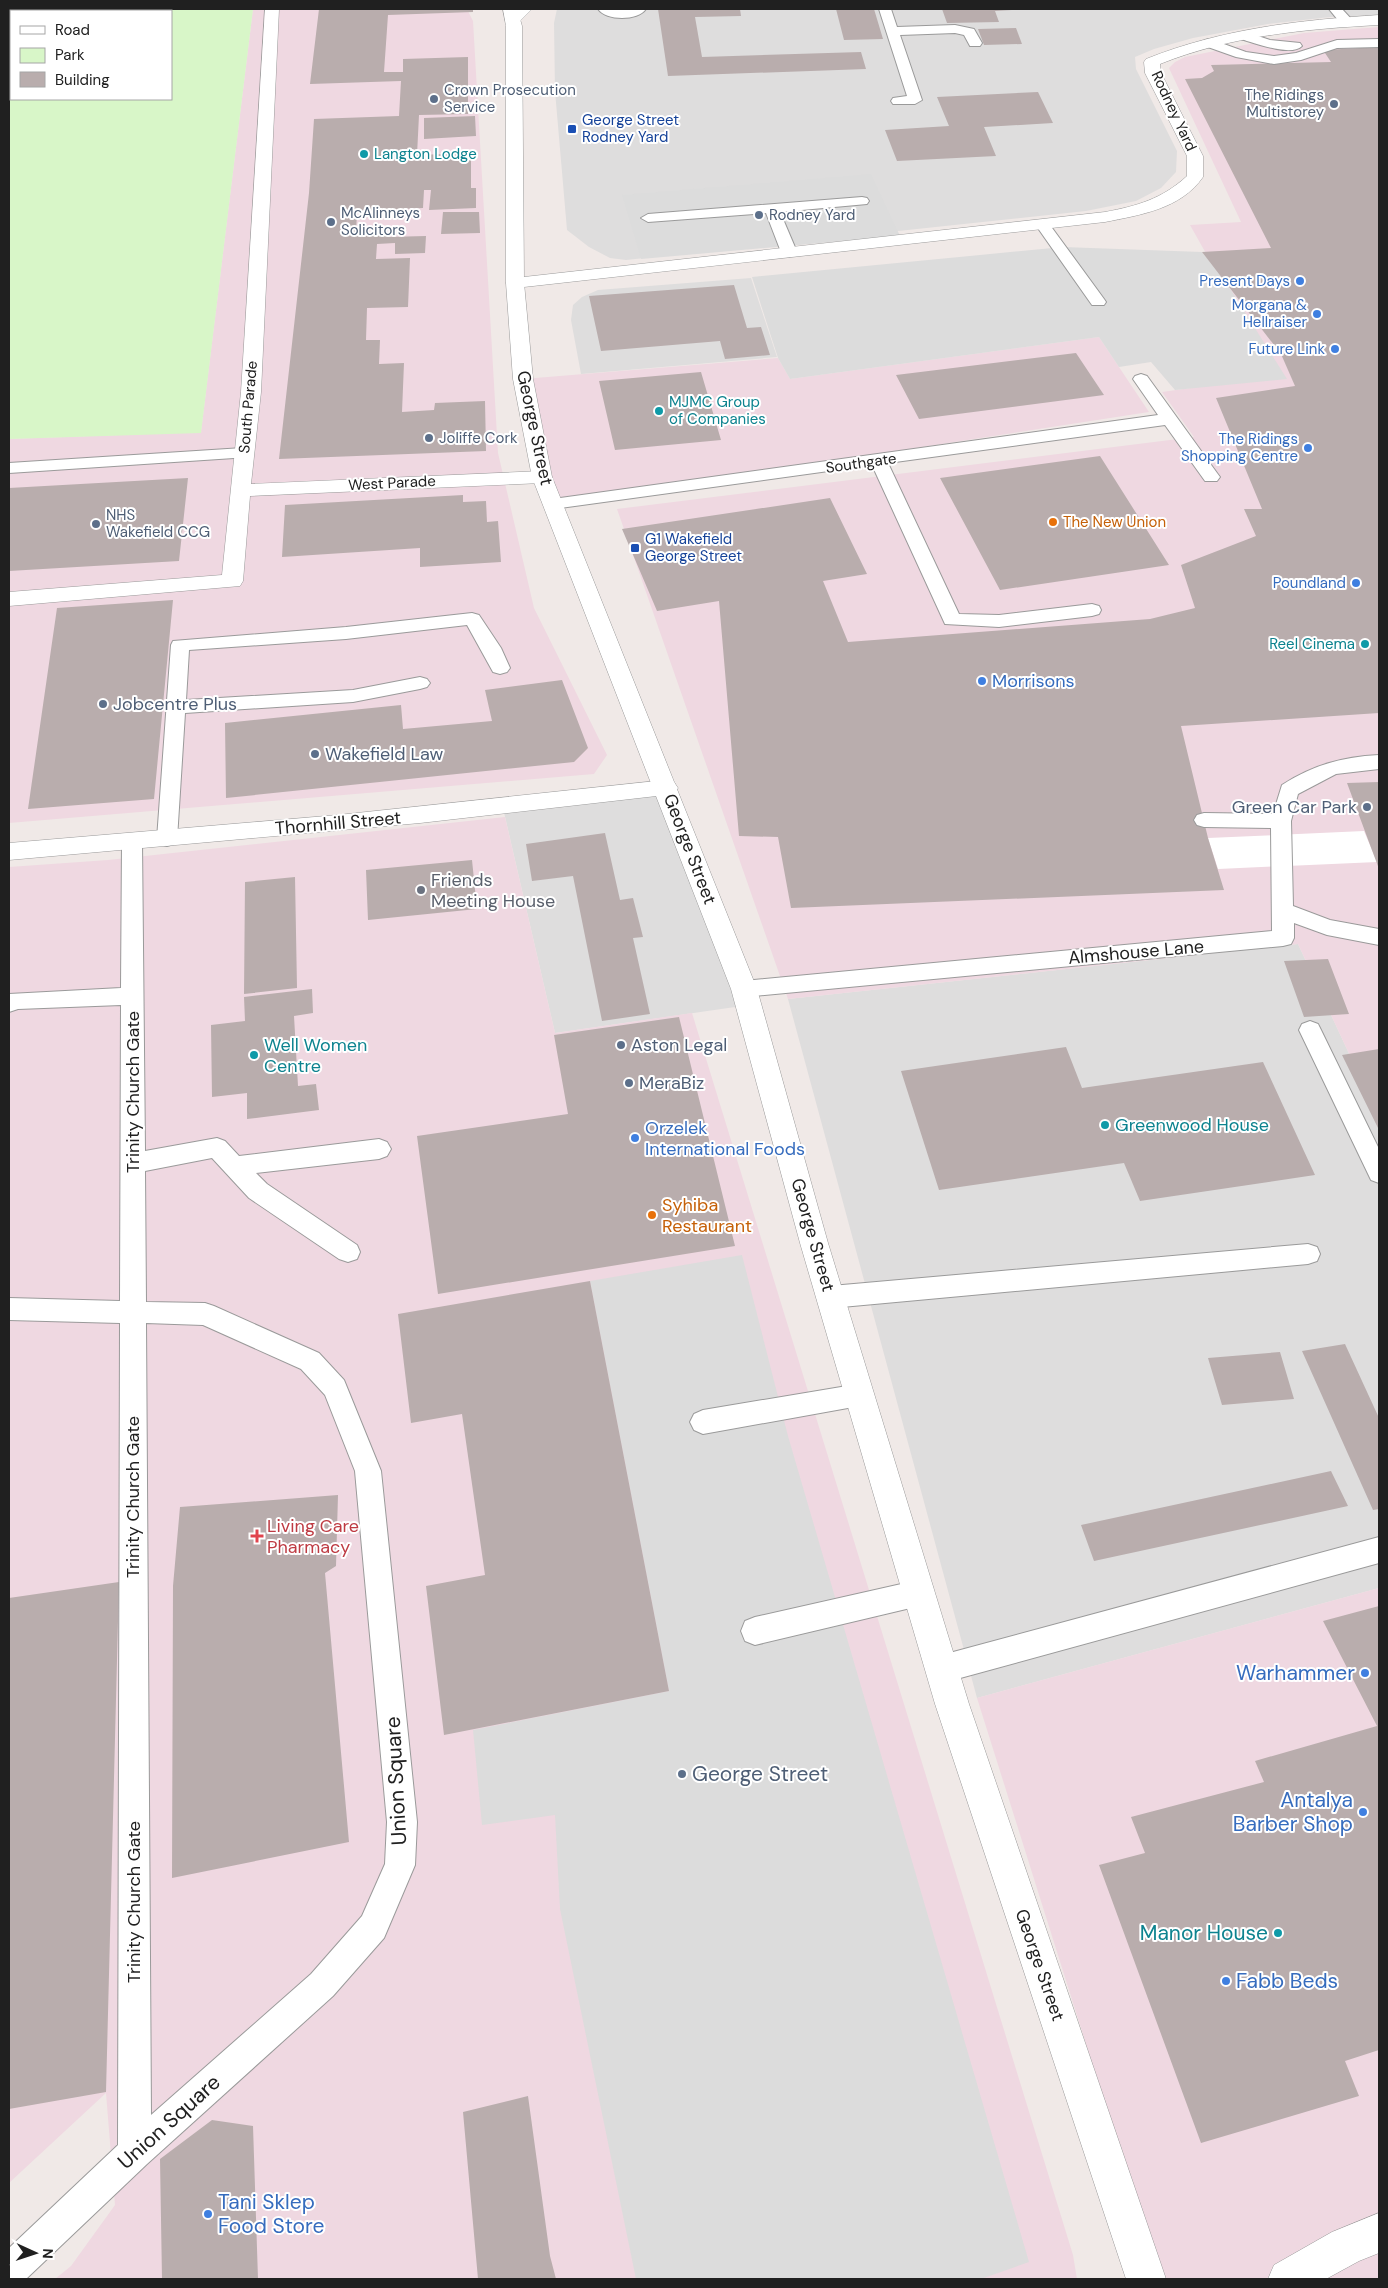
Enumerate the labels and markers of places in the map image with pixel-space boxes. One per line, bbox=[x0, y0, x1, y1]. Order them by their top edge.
place label: Crown Prosecution Service bbox=[444, 80, 576, 117]
place label: The Ridings Multistorey bbox=[1244, 85, 1325, 122]
marker: Crown Prosecution Service bbox=[428, 93, 440, 105]
marker: The Ridings Multistorey bbox=[1328, 98, 1340, 110]
place label: George Street Rodney Yard bbox=[582, 110, 679, 147]
marker: George Street Rodney Yard bbox=[566, 123, 578, 135]
place label: Langton Lodge bbox=[374, 144, 477, 164]
marker: Langton Lodge bbox=[358, 148, 370, 160]
place label: McAlinneys Solicitors bbox=[341, 203, 420, 240]
place label: Rodney Yard bbox=[769, 205, 855, 225]
marker: Rodney Yard bbox=[753, 209, 765, 221]
marker: McAlinneys Solicitors bbox=[325, 216, 337, 228]
place label: Present Days bbox=[1199, 271, 1290, 291]
marker: Present Days bbox=[1294, 275, 1306, 287]
place label: Morgana & Hellraiser bbox=[1232, 295, 1307, 332]
marker: Morgana & Hellraiser bbox=[1311, 308, 1323, 320]
place label: Future Link bbox=[1248, 339, 1325, 359]
marker: Future Link bbox=[1329, 343, 1341, 355]
place label: MJMC Group of Companies bbox=[669, 392, 766, 429]
marker: MJMC Group of Companies bbox=[653, 405, 665, 417]
place label: Joliffe Cork bbox=[439, 428, 518, 448]
place label: The Ridings Shopping Centre bbox=[1181, 429, 1298, 466]
marker: Joliffe Cork bbox=[423, 432, 435, 444]
marker: The Ridings Shopping Centre bbox=[1302, 442, 1314, 454]
place label: NHS Wakefield CCG bbox=[106, 505, 210, 542]
place label: The New Union bbox=[1063, 512, 1166, 532]
marker: The New Union bbox=[1047, 516, 1059, 528]
marker: NHS Wakefield CCG bbox=[90, 518, 102, 530]
place label: G1 Wakefield George Street bbox=[645, 529, 742, 566]
marker: G1 Wakefield George Street bbox=[629, 542, 641, 554]
place label: Poundland bbox=[1273, 573, 1346, 593]
marker: Poundland bbox=[1350, 577, 1362, 589]
place label: Reel Cinema bbox=[1269, 634, 1355, 654]
marker: Reel Cinema bbox=[1359, 638, 1371, 650]
place label: Morrisons bbox=[992, 669, 1075, 693]
marker: Morrisons bbox=[976, 675, 988, 687]
place label: Jobcentre Plus bbox=[113, 692, 237, 716]
marker: Jobcentre Plus bbox=[97, 698, 109, 710]
place label: Wakefield Law bbox=[325, 742, 444, 766]
marker: Wakefield Law bbox=[309, 748, 321, 760]
place label: Green Car Park bbox=[1232, 795, 1357, 819]
marker: Green Car Park bbox=[1361, 801, 1373, 813]
place label: Friends Meeting House bbox=[431, 868, 555, 913]
marker: Friends Meeting House bbox=[415, 884, 427, 896]
place label: Well Women Centre bbox=[264, 1033, 367, 1078]
place label: Aston Legal bbox=[631, 1033, 727, 1057]
marker: Aston Legal bbox=[615, 1039, 627, 1051]
marker: Well Women Centre bbox=[248, 1049, 260, 1061]
place label: MeraBiz bbox=[639, 1071, 704, 1095]
marker: MeraBiz bbox=[623, 1077, 635, 1089]
place label: Greenwood House bbox=[1115, 1113, 1269, 1137]
place label: Orzelek International Foods bbox=[645, 1116, 805, 1161]
marker: Greenwood House bbox=[1099, 1119, 1111, 1131]
marker: Orzelek International Foods bbox=[629, 1132, 641, 1144]
place label: Syhiba Restaurant bbox=[662, 1193, 752, 1238]
marker: Syhiba Restaurant bbox=[646, 1209, 658, 1221]
place label: Living Care Pharmacy bbox=[267, 1514, 359, 1559]
marker: Living Care Pharmacy bbox=[251, 1530, 263, 1542]
place label: Warhammer bbox=[1236, 1659, 1355, 1687]
marker: Warhammer bbox=[1359, 1667, 1371, 1679]
place label: George Street bbox=[692, 1760, 828, 1788]
marker: George Street bbox=[676, 1768, 688, 1780]
place label: Antalya Barber Shop bbox=[1233, 1786, 1353, 1838]
marker: Antalya Barber Shop bbox=[1357, 1806, 1369, 1818]
place label: Manor House bbox=[1140, 1919, 1268, 1947]
marker: Manor House bbox=[1272, 1927, 1284, 1939]
place label: Fabb Beds bbox=[1236, 1967, 1338, 1995]
marker: Fabb Beds bbox=[1220, 1975, 1232, 1987]
place label: Tani Sklep Food Store bbox=[218, 2188, 324, 2240]
marker: Tani Sklep Food Store bbox=[202, 2208, 214, 2220]

